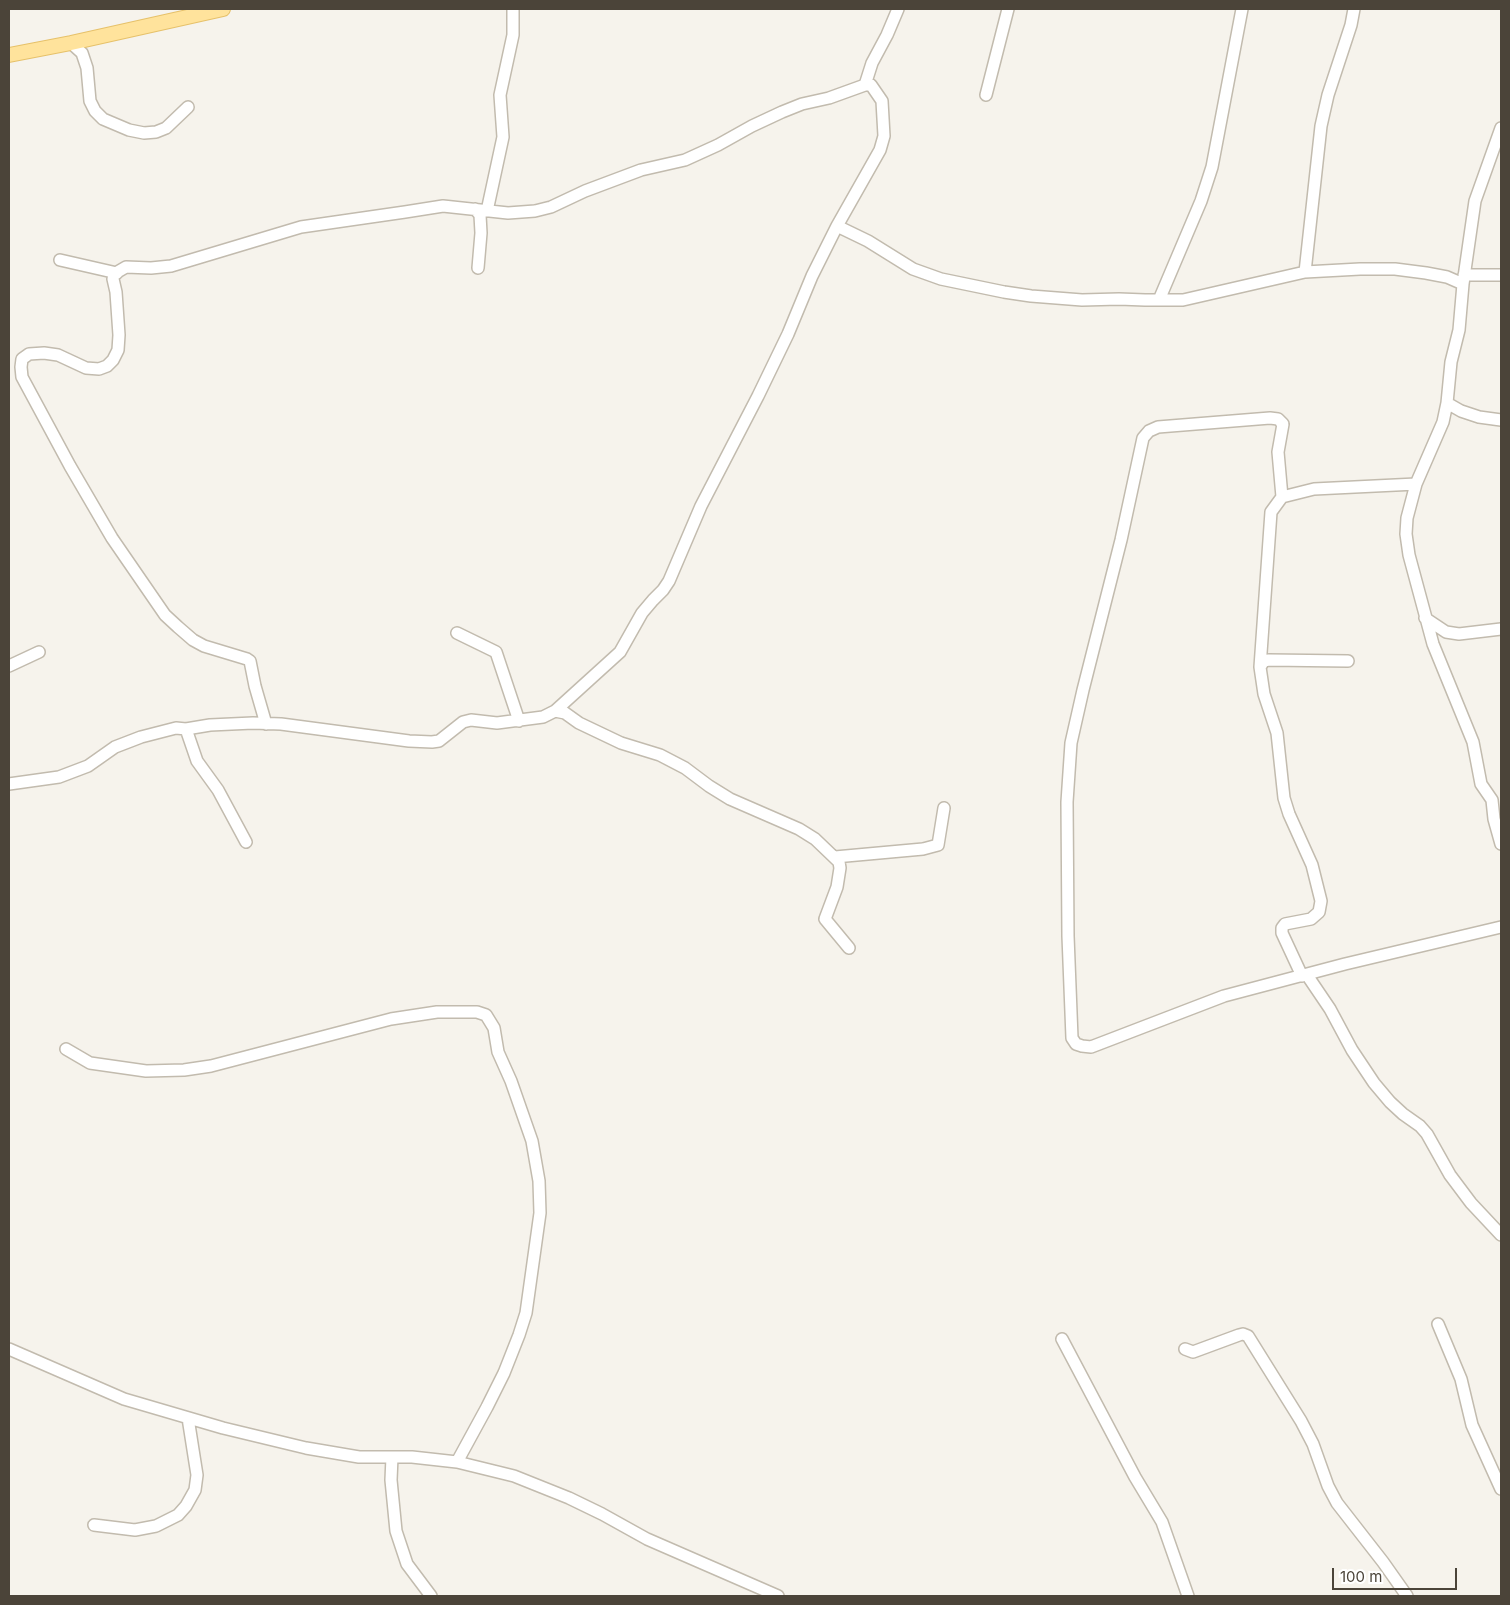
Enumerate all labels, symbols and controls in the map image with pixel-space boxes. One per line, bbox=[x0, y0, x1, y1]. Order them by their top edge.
scale bar bbox=[1335, 1558, 1460, 1590]
text: 100 m bbox=[1340, 1567, 1382, 1586]

